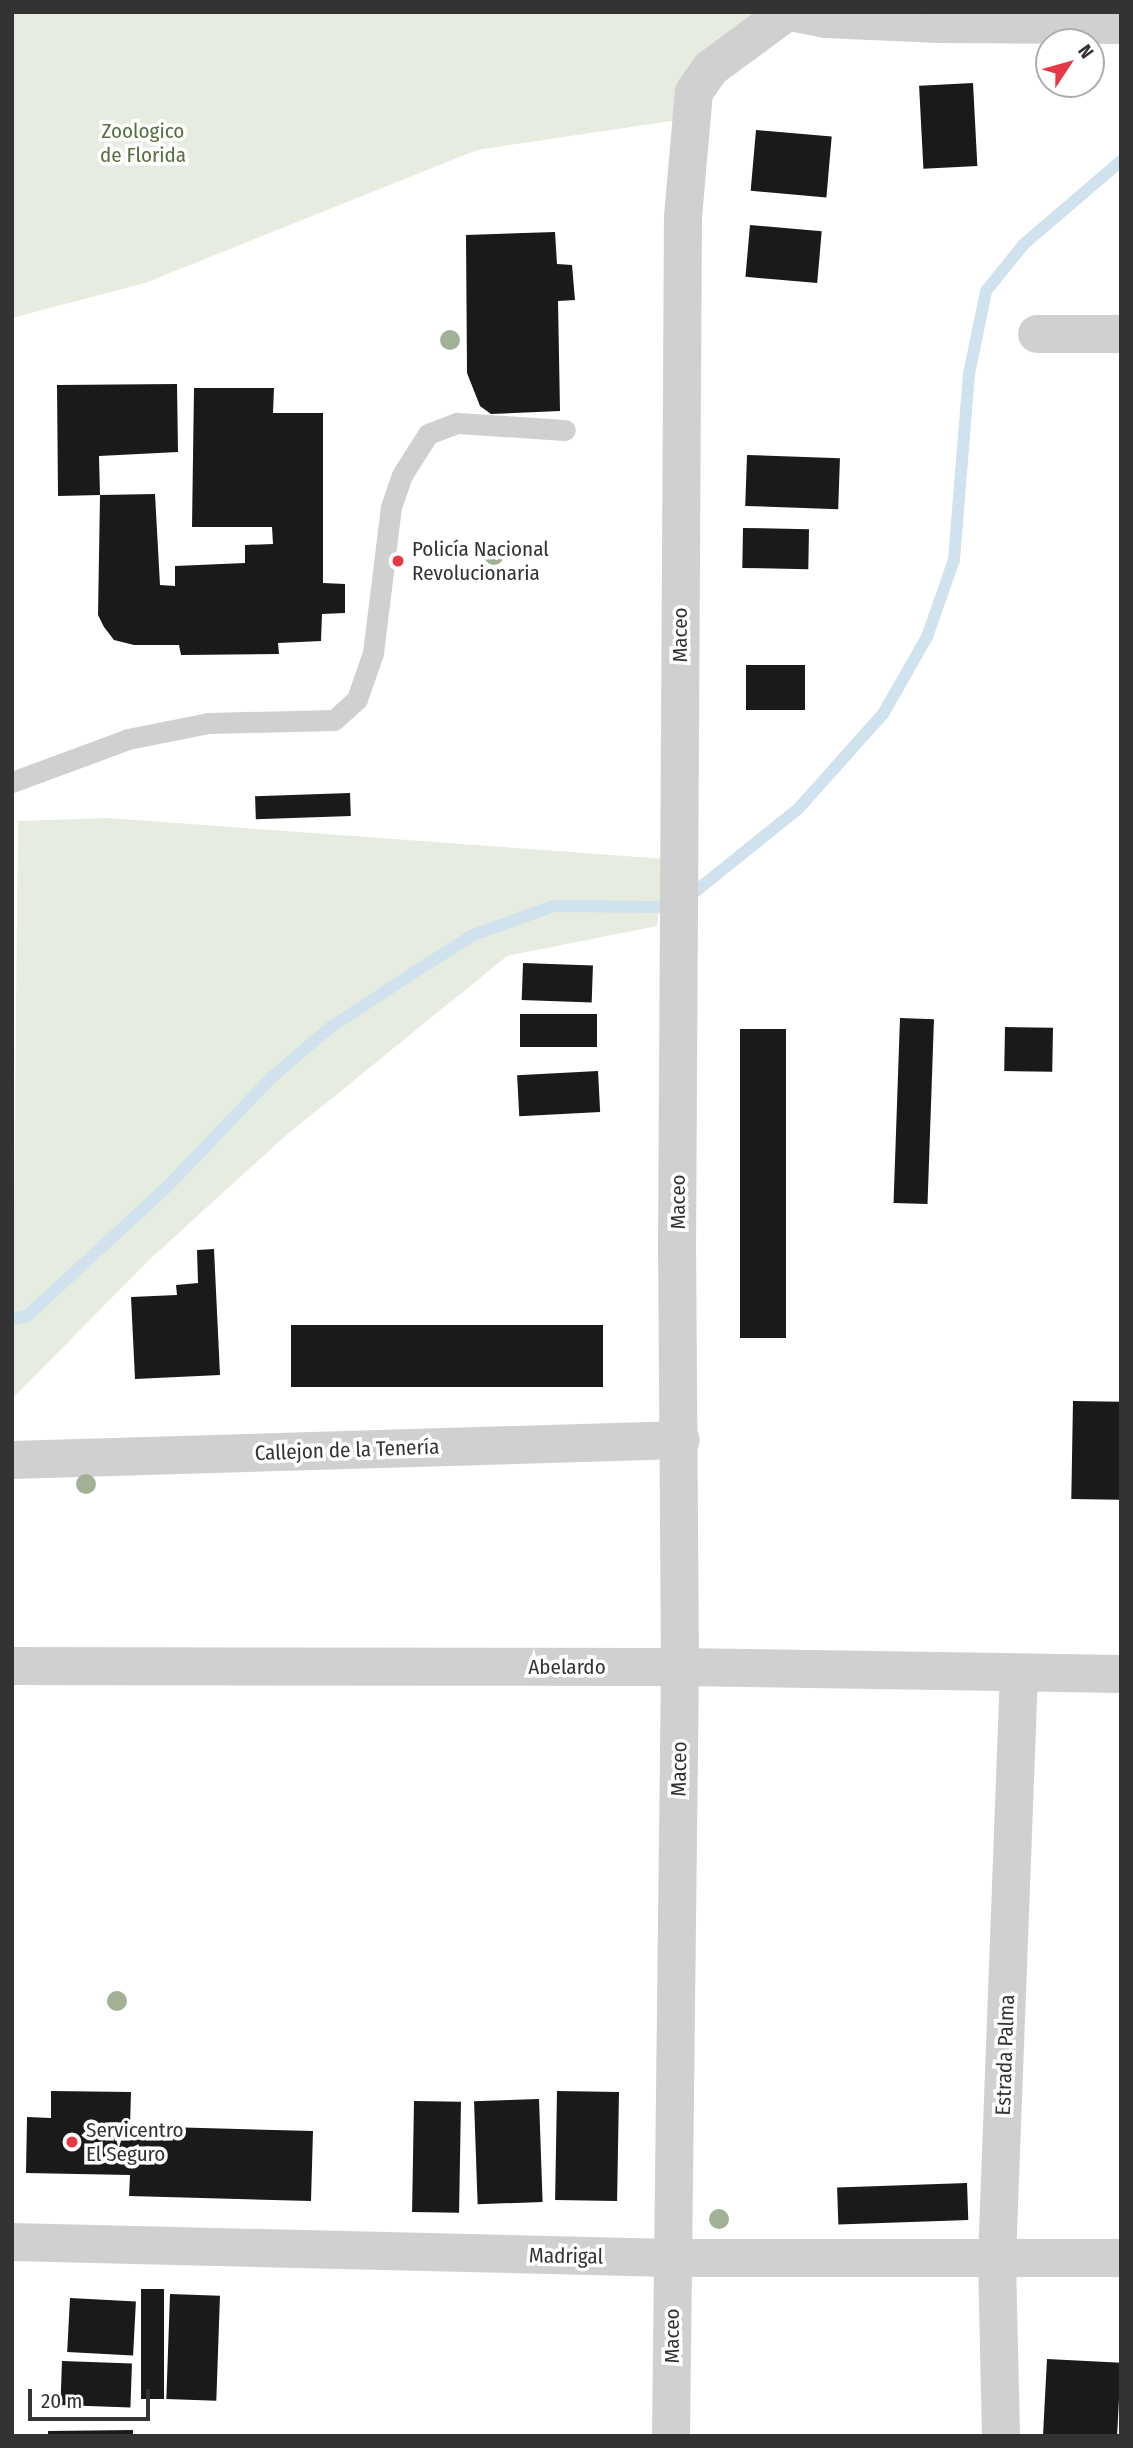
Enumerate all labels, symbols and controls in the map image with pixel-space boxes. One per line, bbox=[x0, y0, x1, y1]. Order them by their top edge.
north arrow bbox=[1035, 28, 1105, 98]
text: N bbox=[1073, 40, 1098, 63]
park label: Zoologico de Florida bbox=[100, 118, 186, 168]
place label: Policía Nacional Revolucionaria bbox=[412, 536, 549, 586]
marker: Policía Nacional Revolucionaria bbox=[390, 553, 406, 569]
street label: Maceo bbox=[667, 607, 693, 663]
street label: Maceo bbox=[665, 1174, 691, 1230]
street label: Callejon de la Tenería bbox=[254, 1434, 440, 1466]
street label: Abelardo bbox=[528, 1654, 606, 1680]
street label: Maceo bbox=[666, 1741, 692, 1797]
street label: Estrada Palma bbox=[990, 1994, 1020, 2116]
place label: Servicentro El Seguro bbox=[86, 2117, 183, 2167]
marker: Servicentro El Seguro bbox=[64, 2134, 80, 2150]
street label: Madrigal bbox=[529, 2243, 603, 2269]
street label: Maceo bbox=[659, 2308, 685, 2364]
scale bar bbox=[32, 2374, 154, 2418]
text: 20 m bbox=[41, 2388, 82, 2414]

